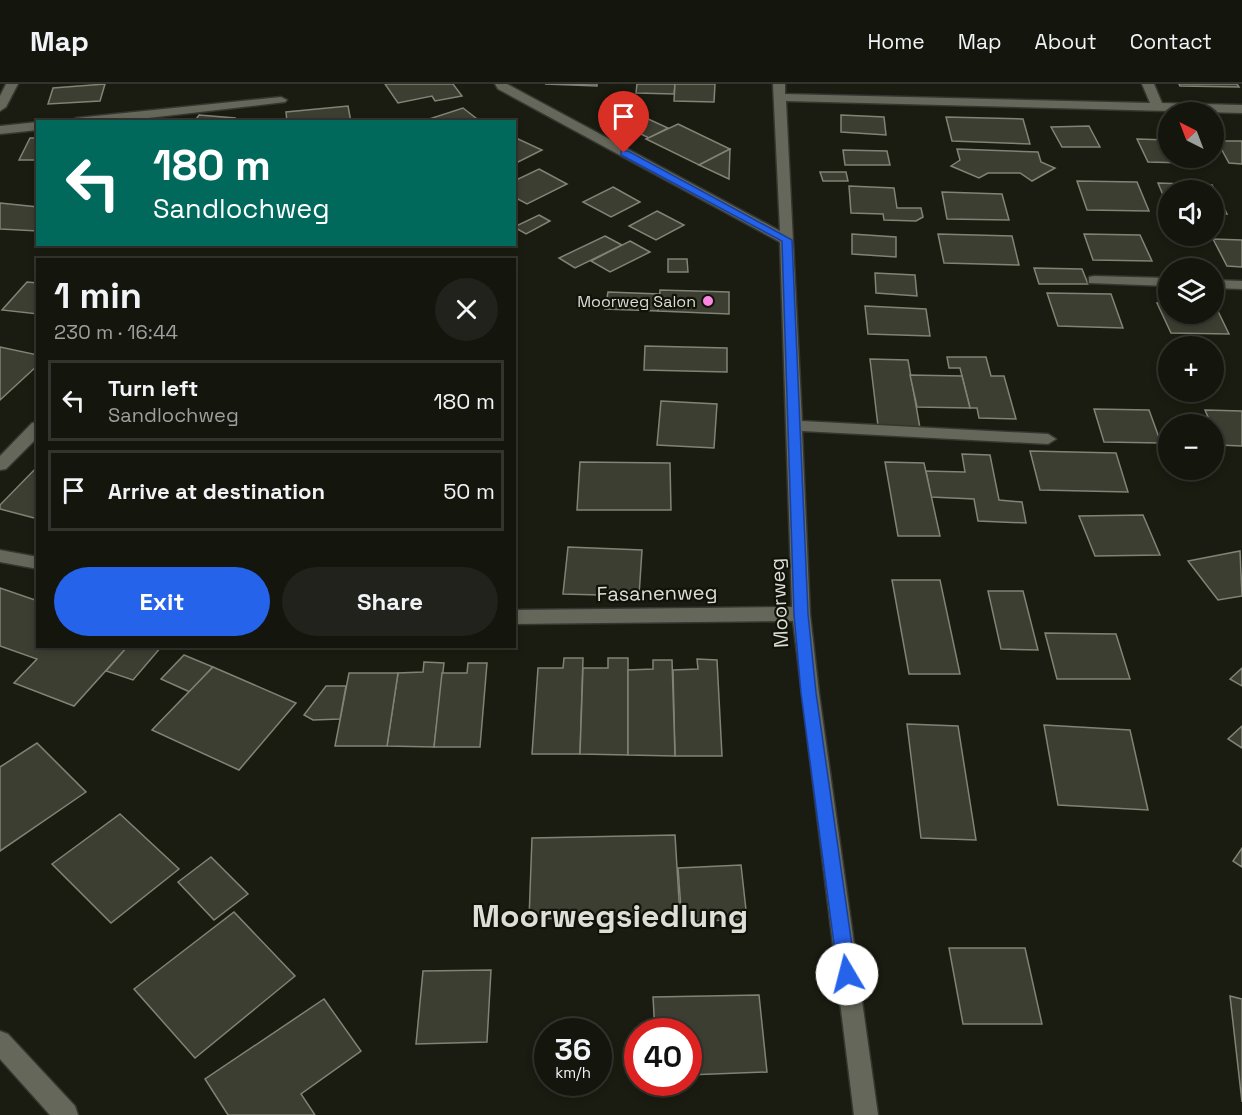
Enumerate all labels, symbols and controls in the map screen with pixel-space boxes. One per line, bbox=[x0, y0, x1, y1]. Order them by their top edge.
text: Map bbox=[30, 23, 89, 59]
text: Home bbox=[867, 28, 925, 55]
text: Map bbox=[958, 28, 1002, 55]
text: About bbox=[1035, 28, 1097, 55]
text: Contact bbox=[1130, 28, 1212, 55]
pin bbox=[598, 91, 649, 153]
icon: arrive bbox=[607, 100, 640, 133]
north arrow bbox=[1158, 102, 1224, 168]
map controls bbox=[1158, 102, 1224, 480]
text: 180 m bbox=[153, 139, 271, 192]
icon: left bbox=[54, 144, 132, 222]
button: sound bbox=[1158, 180, 1224, 246]
text: Sandlochweg bbox=[153, 191, 330, 226]
button: layers bbox=[1158, 258, 1224, 324]
text: 1 min bbox=[54, 273, 142, 319]
button: close bbox=[435, 278, 498, 341]
place label: Moorweg Salon bbox=[577, 291, 696, 312]
marker: Moorweg Salon bbox=[701, 294, 715, 308]
text: 230 m · 16:44 bbox=[54, 319, 178, 345]
button: + bbox=[1158, 336, 1224, 402]
text: Turn left bbox=[108, 374, 198, 402]
icon: left bbox=[57, 384, 90, 417]
text: 180 m bbox=[433, 387, 495, 415]
text: Sandlochweg bbox=[108, 402, 239, 428]
button: − bbox=[1158, 414, 1224, 480]
icon: arrive bbox=[57, 474, 90, 507]
text: Arrive at destination bbox=[108, 477, 325, 505]
text: 50 m bbox=[443, 477, 495, 505]
street label: Moorweg bbox=[764, 557, 794, 649]
button: Exit bbox=[54, 567, 270, 636]
button: Share bbox=[282, 567, 498, 636]
street label: Fasanenweg bbox=[596, 579, 718, 607]
district label: Moorwegsiedlung bbox=[472, 896, 748, 936]
position arrow bbox=[815, 942, 879, 1006]
speed limit sign: 40 bbox=[624, 1018, 702, 1096]
text: 36 bbox=[555, 1030, 591, 1069]
text: km/h bbox=[555, 1063, 591, 1082]

